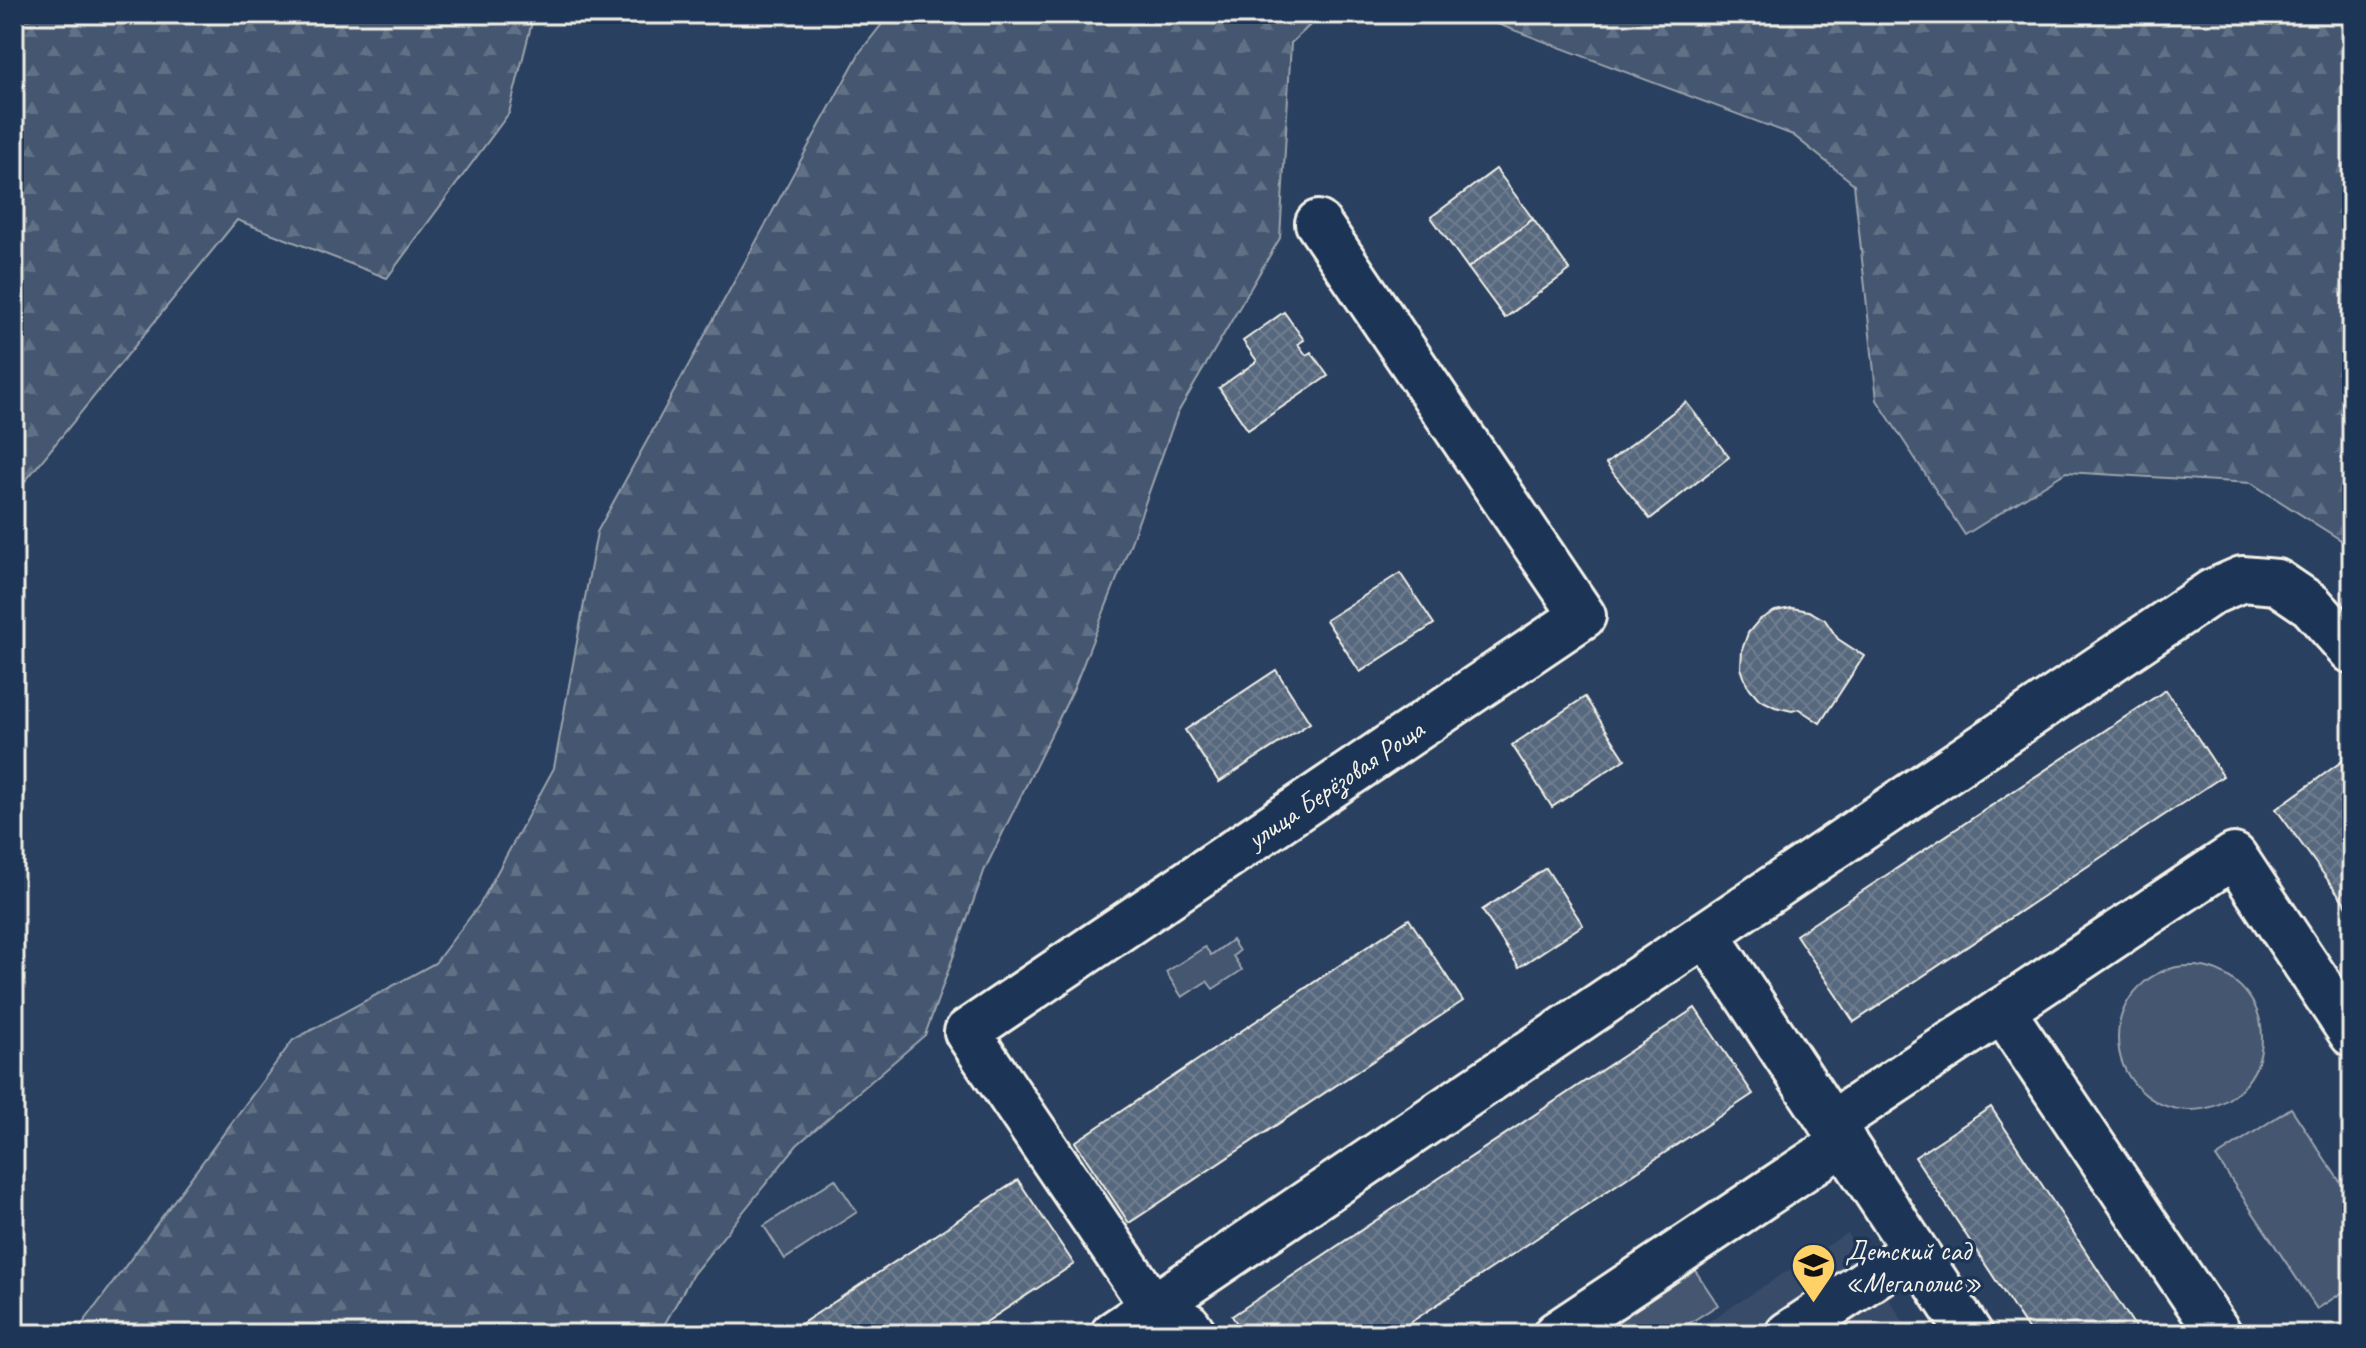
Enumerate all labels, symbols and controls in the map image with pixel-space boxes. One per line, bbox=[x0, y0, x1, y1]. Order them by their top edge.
street label: улица Берёзовая Роща bbox=[1238, 711, 1432, 857]
place label: Детский сад «Мегаполис» bbox=[1845, 1233, 1982, 1300]
school or university icon: Детский сад «Мегаполис» bbox=[1790, 1242, 1838, 1305]

